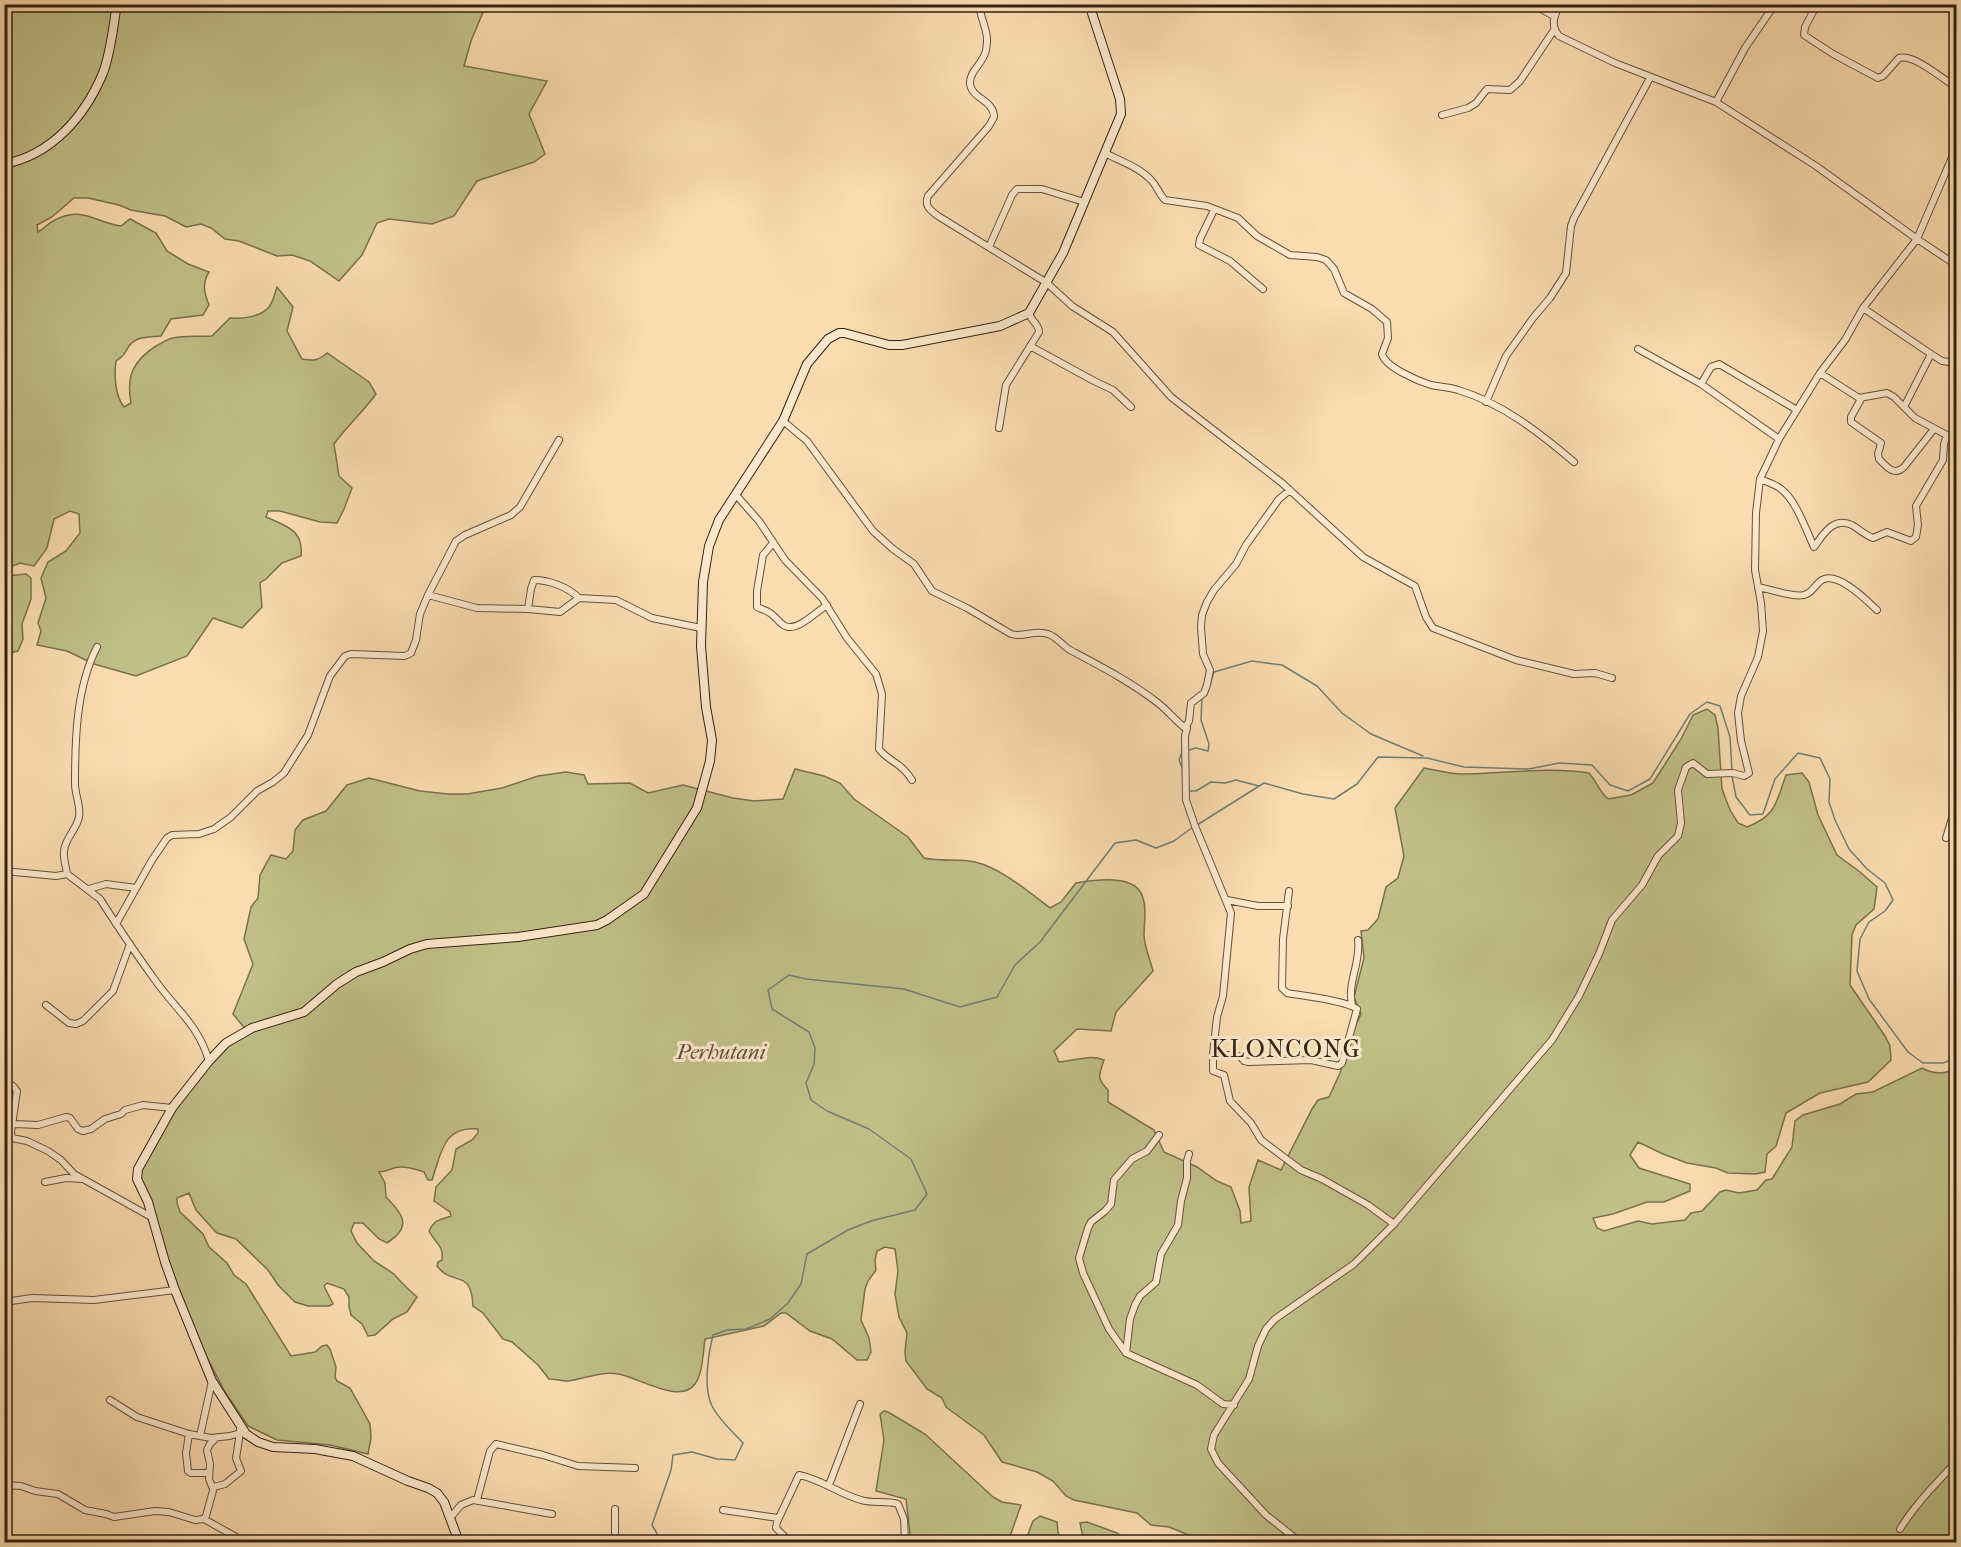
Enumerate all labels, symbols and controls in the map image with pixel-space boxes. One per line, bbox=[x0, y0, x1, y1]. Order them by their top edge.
district label: KLONCONG bbox=[1211, 1035, 1361, 1063]
park label: Perhutani bbox=[676, 1040, 767, 1064]

